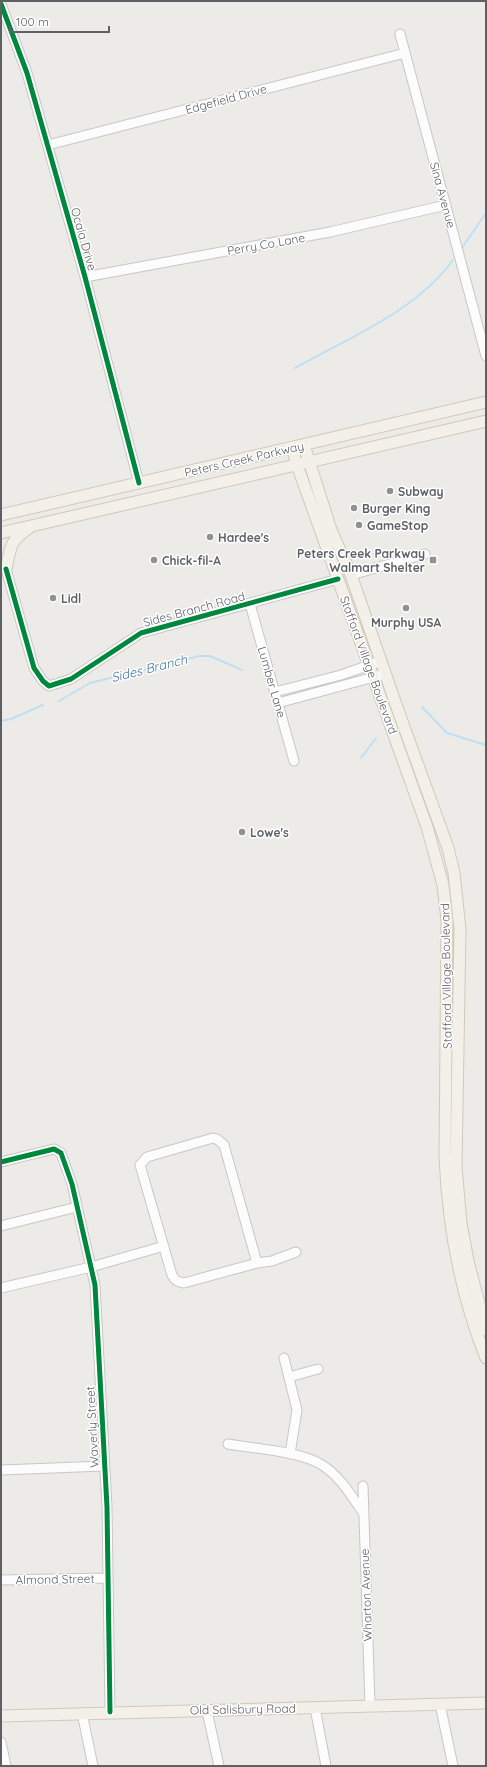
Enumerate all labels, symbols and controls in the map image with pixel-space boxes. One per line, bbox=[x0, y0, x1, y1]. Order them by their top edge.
scale bar bbox=[10, 8, 109, 34]
text: 100 m bbox=[16, 14, 49, 29]
street label: Edgefield Drive bbox=[184, 81, 269, 117]
street label: Sina Avenue bbox=[427, 160, 459, 230]
street label: Ocala Drive bbox=[68, 206, 100, 273]
street label: Perry Co Lane bbox=[226, 230, 306, 258]
street label: Peters Creek Parkway bbox=[183, 438, 305, 480]
place label: Subway bbox=[398, 484, 444, 499]
marker: Subway bbox=[385, 486, 395, 496]
place label: Burger King bbox=[362, 501, 431, 516]
marker: Burger King bbox=[349, 503, 359, 513]
place label: GameStop bbox=[367, 518, 429, 533]
marker: GameStop bbox=[354, 520, 364, 530]
place label: Hardee's bbox=[218, 530, 269, 545]
marker: Hardee's bbox=[205, 532, 215, 542]
place label: Peters Creek Parkway Walmart Shelter bbox=[297, 546, 425, 575]
place label: Chick-fil-A bbox=[162, 553, 221, 568]
marker: Chick-fil-A bbox=[149, 555, 159, 565]
marker: Peters Creek Parkway Walmart Shelter bbox=[428, 555, 438, 565]
street label: Sides Branch Road bbox=[141, 588, 247, 630]
place label: Lidl bbox=[61, 591, 81, 606]
marker: Lidl bbox=[48, 593, 58, 603]
street label: Stafford Village Boulevard bbox=[337, 594, 401, 736]
marker: Murphy USA bbox=[401, 603, 411, 613]
place label: Murphy USA bbox=[371, 615, 441, 630]
street label: Lumber Lane bbox=[255, 645, 289, 720]
water label: Sides Branch bbox=[109, 651, 189, 685]
place label: Lowe's bbox=[250, 825, 289, 840]
marker: Lowe's bbox=[237, 827, 247, 837]
street label: Stafford Village Boulevard bbox=[437, 903, 455, 1049]
street label: Waverly Street bbox=[82, 1386, 102, 1468]
street label: Wharton Avenue bbox=[357, 1548, 375, 1642]
street label: Almond Street bbox=[15, 1571, 95, 1587]
street label: Old Salisbury Road bbox=[190, 1701, 296, 1717]

